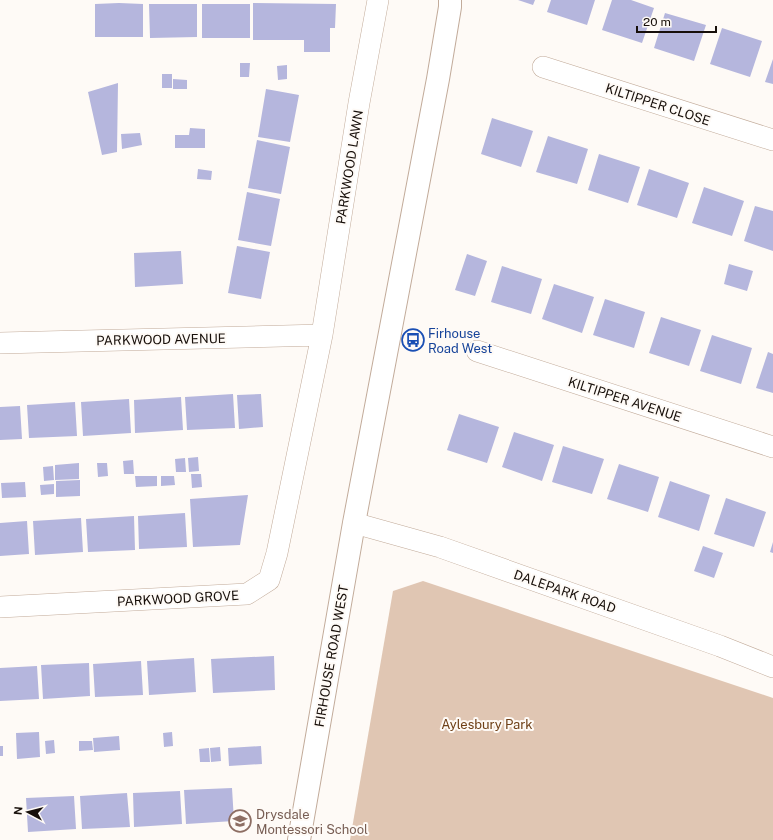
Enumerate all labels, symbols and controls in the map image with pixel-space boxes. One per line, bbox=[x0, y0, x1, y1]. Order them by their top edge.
scale bar bbox=[637, 8, 716, 34]
text: 20 m bbox=[643, 15, 671, 29]
street label: KILTIPPER CLOSE bbox=[604, 80, 712, 128]
street label: PARKWOOD LAWN bbox=[333, 109, 366, 225]
place label: Firhouse Road West bbox=[428, 326, 492, 356]
bus stop icon: Firhouse Road West bbox=[400, 327, 426, 353]
street label: PARKWOOD AVENUE bbox=[96, 331, 226, 348]
street label: KILTIPPER AVENUE bbox=[566, 374, 683, 425]
street label: DALEPARK ROAD bbox=[512, 567, 618, 616]
street label: FIRHOUSE ROAD WEST bbox=[312, 584, 351, 728]
street label: PARKWOOD GROVE bbox=[117, 588, 239, 609]
park label: Aylesbury Park bbox=[441, 717, 533, 732]
north arrow bbox=[8, 792, 48, 832]
text: N bbox=[12, 806, 25, 816]
place label: Drysdale Montessori School bbox=[256, 807, 368, 837]
school or university icon: Drysdale Montessori School bbox=[227, 808, 253, 834]

